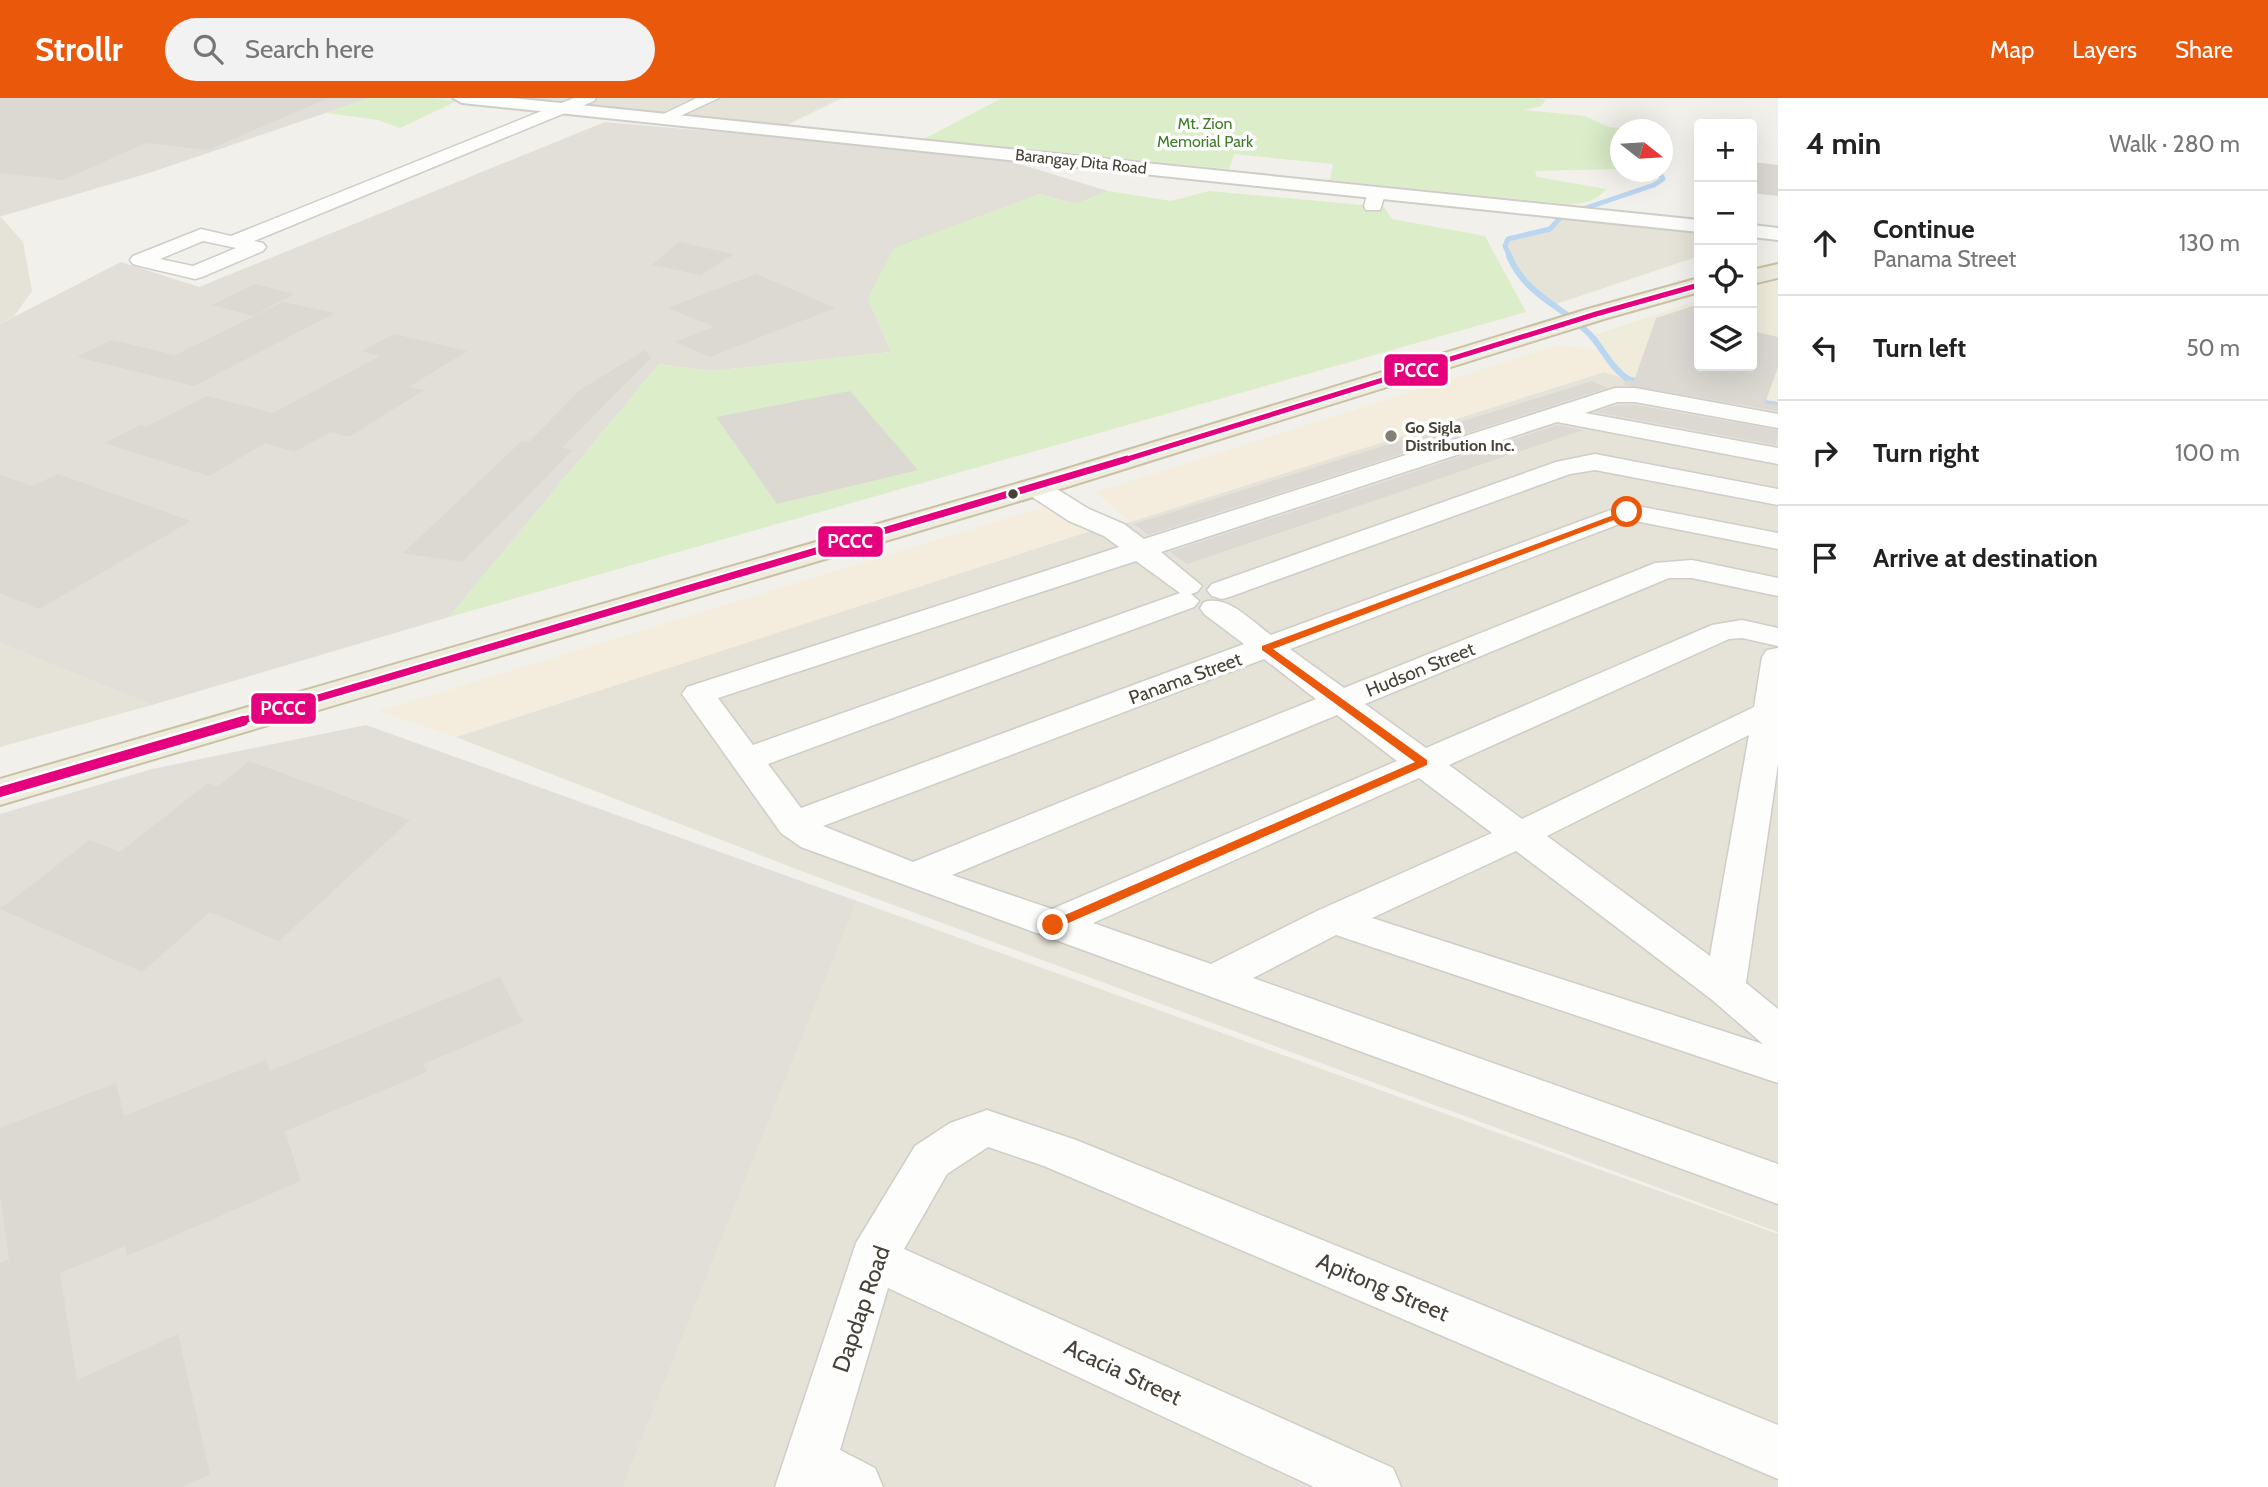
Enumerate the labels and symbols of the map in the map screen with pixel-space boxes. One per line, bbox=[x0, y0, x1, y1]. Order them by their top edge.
park label: Mt. Zion Memorial Park bbox=[1157, 114, 1254, 151]
north arrow bbox=[1610, 119, 1673, 182]
street label: Barangay Dita Road bbox=[1014, 145, 1148, 178]
line badge: PCCC bbox=[1383, 353, 1449, 387]
text: PCCC bbox=[1393, 359, 1439, 382]
place label: Go Sigla Distribution Inc. bbox=[1405, 418, 1515, 455]
marker: Go Sigla Distribution Inc. bbox=[1383, 428, 1399, 444]
unlabelled marker bbox=[1006, 487, 1020, 501]
route start bbox=[1611, 496, 1642, 527]
line badge: PCCC bbox=[817, 525, 884, 558]
text: PCCC bbox=[827, 530, 873, 553]
street label: Hudson Street bbox=[1362, 637, 1479, 702]
street label: Panama Street bbox=[1126, 647, 1245, 710]
line badge: PCCC bbox=[250, 692, 317, 725]
text: PCCC bbox=[260, 697, 306, 720]
route end bbox=[1037, 909, 1068, 940]
street label: Dapdap Road bbox=[826, 1242, 896, 1376]
street label: Apitong Street bbox=[1313, 1247, 1453, 1327]
street label: Acacia Street bbox=[1060, 1333, 1186, 1411]

